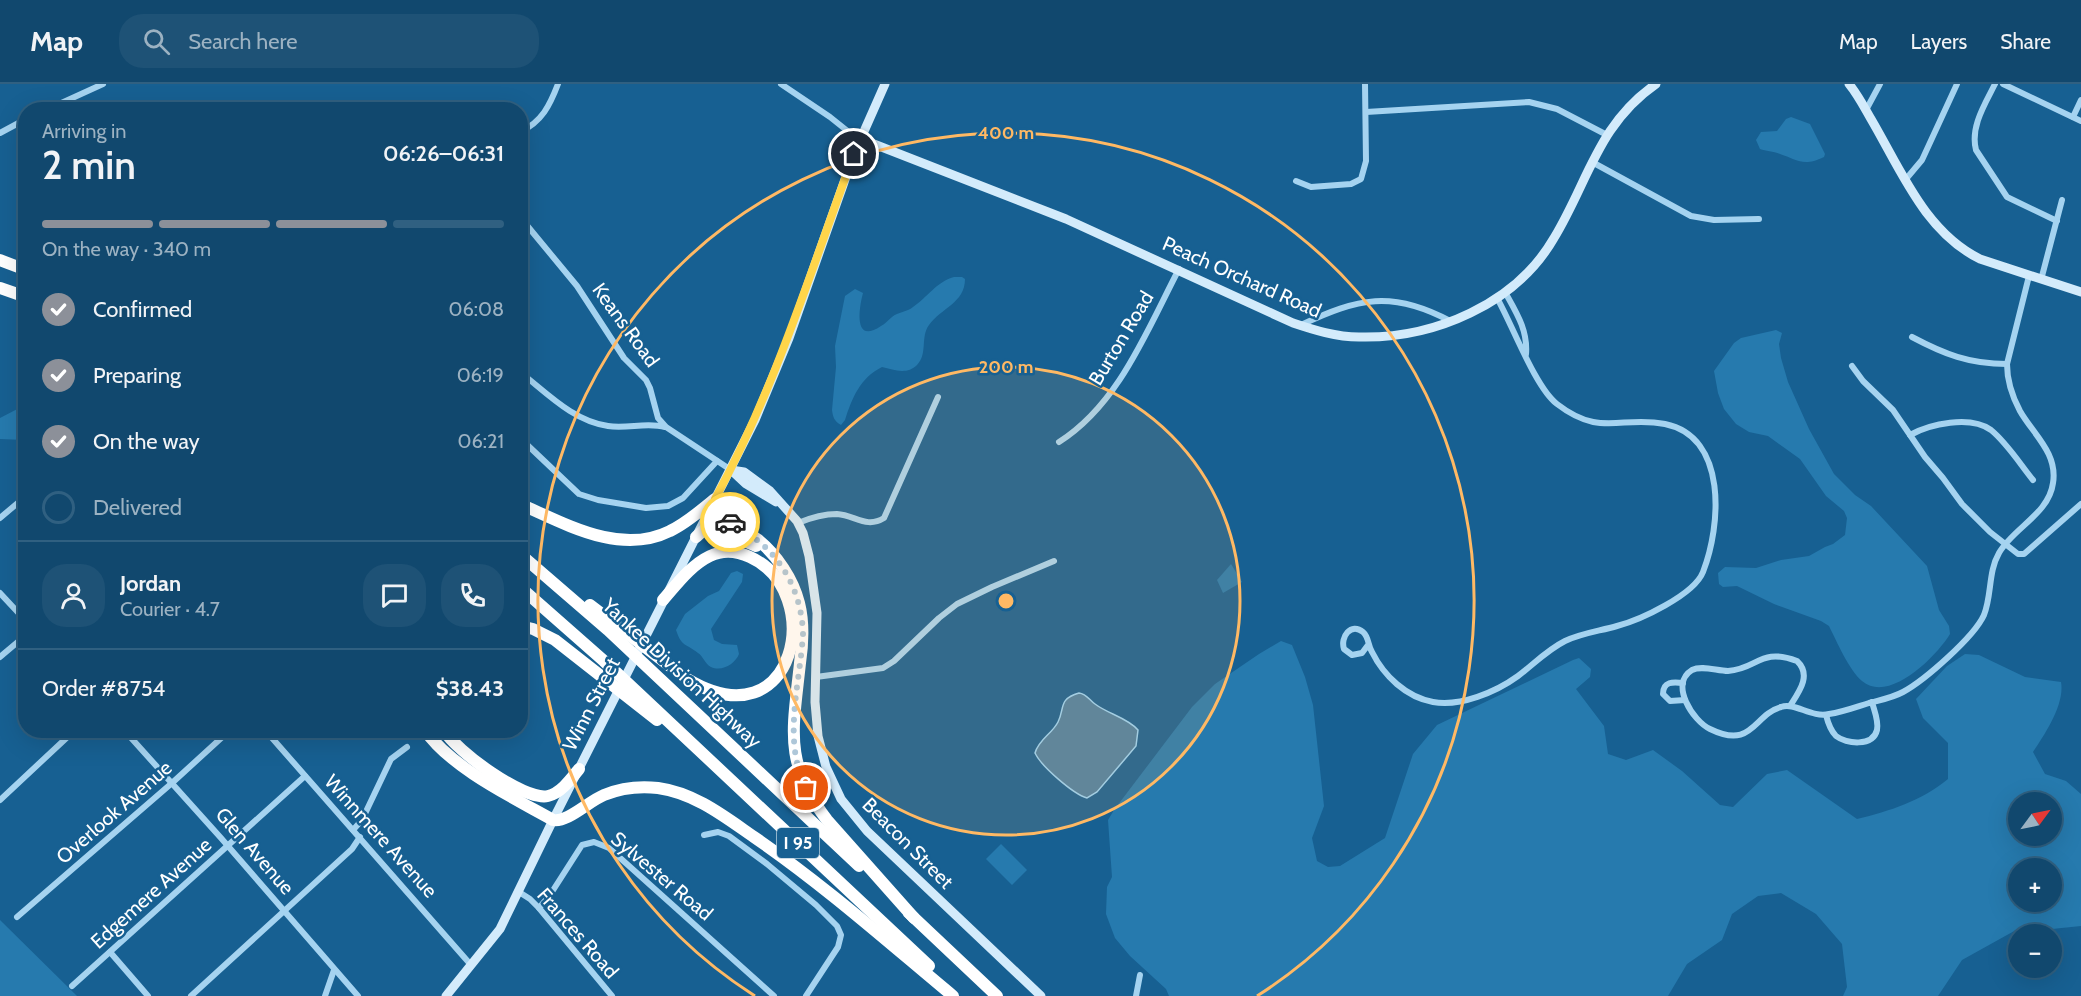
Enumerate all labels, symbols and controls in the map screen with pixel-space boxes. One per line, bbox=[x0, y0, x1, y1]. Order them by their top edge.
search box bbox=[119, 14, 539, 68]
text: Map bbox=[30, 24, 83, 58]
icon: search bbox=[140, 25, 173, 58]
text: Search here bbox=[188, 28, 297, 55]
text: Map bbox=[1839, 29, 1878, 54]
text: Layers bbox=[1911, 29, 1967, 54]
text: Share bbox=[2000, 29, 2051, 54]
text: Arriving in bbox=[42, 119, 126, 143]
text: 400 m bbox=[978, 122, 1034, 144]
pin bbox=[828, 128, 879, 179]
icon: home bbox=[837, 137, 870, 170]
text: 06:26–06:31 bbox=[383, 140, 504, 167]
text: 2 min bbox=[42, 141, 136, 189]
street label: Peach Orchard Road bbox=[1159, 231, 1325, 323]
text: On the way · 340 m bbox=[42, 237, 211, 261]
street label: Keans Road bbox=[588, 278, 664, 372]
street label: Burton Road bbox=[1084, 287, 1158, 389]
icon: check bbox=[42, 293, 75, 326]
text: Confirmed bbox=[93, 296, 192, 323]
text: 06:08 bbox=[448, 297, 504, 321]
text: 200 m bbox=[979, 356, 1033, 378]
icon: check bbox=[42, 359, 75, 392]
text: Preparing bbox=[93, 362, 181, 389]
text: 06:19 bbox=[457, 363, 504, 387]
icon: check bbox=[42, 425, 75, 458]
text: On the way bbox=[93, 428, 200, 455]
text: 06:21 bbox=[458, 429, 504, 453]
courier bbox=[700, 492, 760, 552]
text: Delivered bbox=[93, 494, 182, 521]
icon: car bbox=[714, 506, 747, 539]
button: person bbox=[42, 564, 105, 627]
button: chat bbox=[363, 564, 426, 627]
button: phone bbox=[441, 564, 504, 627]
text: Jordan bbox=[120, 570, 181, 597]
centre of rings bbox=[996, 591, 1016, 611]
street label: Yankee Division Highway bbox=[597, 592, 767, 753]
text: Courier · 4.7 bbox=[120, 597, 220, 621]
street label: Winn Street bbox=[557, 653, 625, 755]
text: Order #8754 bbox=[42, 675, 165, 702]
text: $38.43 bbox=[436, 675, 504, 702]
street label: Overlook Avenue bbox=[51, 755, 177, 869]
pin bbox=[780, 762, 831, 813]
street label: Winnmere Avenue bbox=[319, 769, 443, 903]
icon: bag bbox=[789, 771, 822, 804]
north arrow bbox=[2008, 792, 2062, 846]
map controls bbox=[2008, 792, 2062, 978]
street label: Beacon Street bbox=[858, 793, 959, 894]
street label: Glen Avenue bbox=[211, 803, 299, 899]
street label: Sylvester Road bbox=[606, 827, 718, 925]
road number: I 95 bbox=[777, 828, 819, 858]
street label: Edgemere Avenue bbox=[86, 833, 216, 953]
button: + bbox=[2008, 858, 2062, 912]
street label: Frances Road bbox=[532, 883, 624, 983]
button: − bbox=[2008, 924, 2062, 978]

